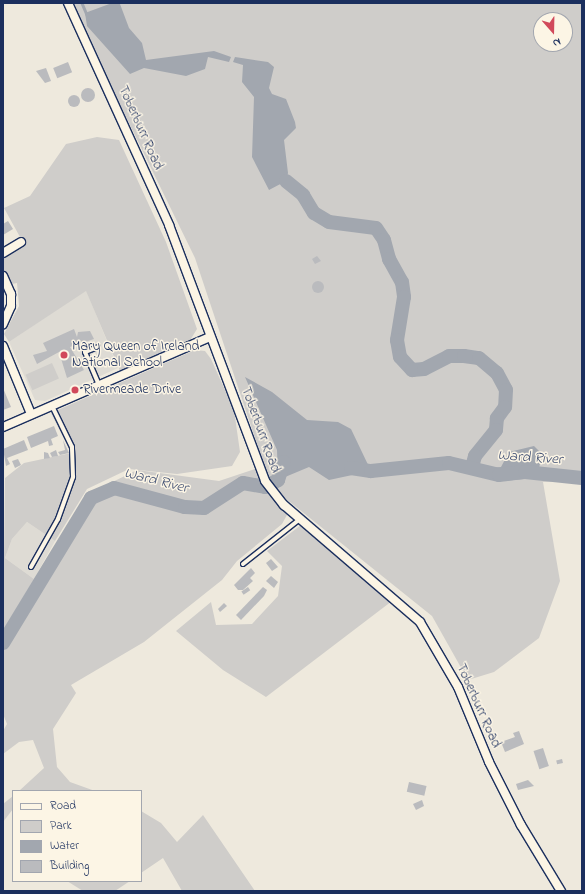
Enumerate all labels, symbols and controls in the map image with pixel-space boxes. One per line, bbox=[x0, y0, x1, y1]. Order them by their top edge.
north arrow bbox=[533, 12, 573, 52]
text: N bbox=[551, 34, 563, 51]
street label: Toberburr Road bbox=[114, 83, 166, 173]
place label: Mary Queen of Ireland National School bbox=[72, 339, 199, 372]
marker: Mary Queen of Ireland National School bbox=[59, 350, 69, 360]
place label: Rivermeade Drive bbox=[83, 382, 181, 398]
marker: Rivermeade Drive bbox=[70, 385, 80, 395]
street label: Toberburr Road bbox=[237, 385, 283, 475]
water label: Ward River bbox=[497, 447, 563, 469]
water label: Ward River bbox=[122, 464, 190, 498]
street label: Toberburr Road bbox=[452, 661, 504, 751]
legend bbox=[12, 790, 142, 882]
text: Road bbox=[50, 797, 76, 815]
text: Park bbox=[50, 817, 72, 835]
text: Water bbox=[50, 837, 79, 855]
text: Building bbox=[50, 857, 89, 875]

